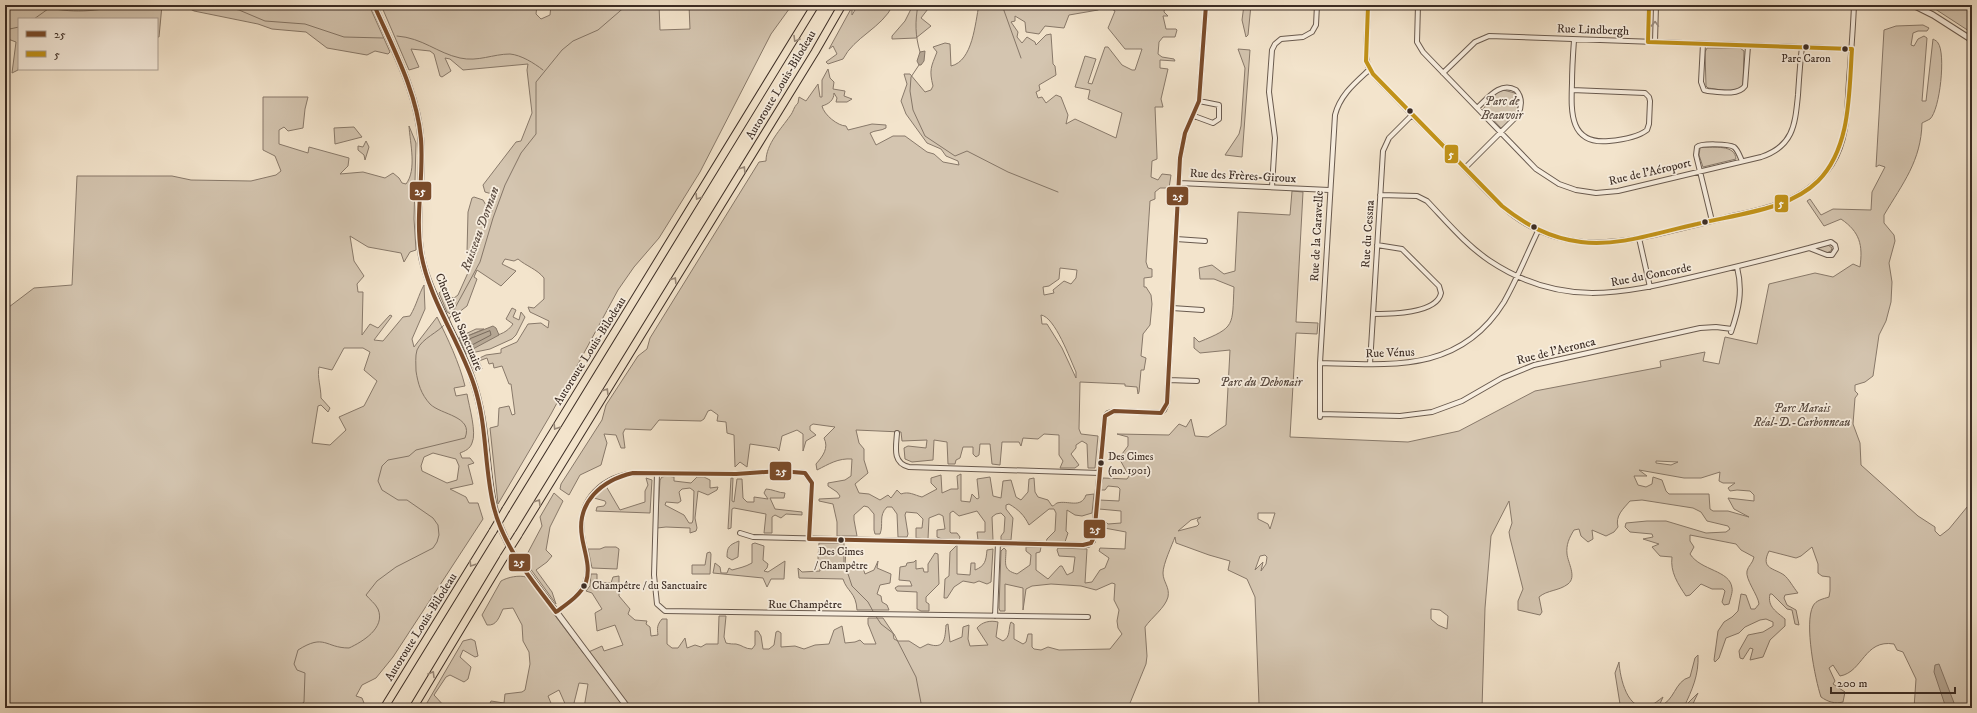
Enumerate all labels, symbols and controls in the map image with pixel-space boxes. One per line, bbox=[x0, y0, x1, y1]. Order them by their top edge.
legend bbox=[18, 18, 158, 70]
street label: Rue Lindbergh bbox=[1557, 21, 1630, 39]
one-way arrow bbox=[1651, 21, 1660, 27]
text: 25 bbox=[54, 27, 66, 42]
street label: Autoroute Louis-Bilodeau bbox=[742, 28, 820, 142]
one-way arrow bbox=[793, 35, 800, 42]
marker: Parc Caron bbox=[1801, 42, 1811, 52]
unlabelled marker bbox=[1840, 44, 1850, 54]
text: 5 bbox=[54, 47, 60, 62]
place label: Parc Caron bbox=[1781, 52, 1831, 66]
park label: Parc de Beauvoir bbox=[1480, 94, 1524, 123]
unlabelled marker bbox=[1405, 106, 1415, 116]
line badge: 5 bbox=[1444, 144, 1459, 164]
text: 5 bbox=[1447, 148, 1454, 162]
street label: Rue de l'Aéroport bbox=[1607, 155, 1693, 189]
one-way arrow bbox=[738, 166, 745, 173]
street label: Rue des Frères-Giroux bbox=[1189, 166, 1297, 186]
line badge: 25 bbox=[409, 181, 432, 201]
water label: Ruisseau Dorman bbox=[457, 184, 503, 275]
text: 25 bbox=[415, 185, 426, 199]
line badge: 25 bbox=[1166, 186, 1189, 206]
text: 25 bbox=[1173, 190, 1184, 204]
street label: Rue de la Caravelle bbox=[1307, 190, 1327, 282]
one-way arrow bbox=[695, 193, 703, 200]
line badge: 5 bbox=[1774, 194, 1789, 213]
text: 5 bbox=[1777, 197, 1784, 211]
street label: Rue du Cessna bbox=[1358, 199, 1378, 268]
unlabelled marker bbox=[1700, 217, 1710, 227]
unlabelled marker bbox=[1529, 222, 1539, 232]
street label: Rue du Concorde bbox=[1609, 260, 1693, 290]
street label: Chemin du Sanctuaire bbox=[432, 271, 486, 373]
one-way arrow bbox=[670, 277, 677, 284]
street label: Autoroute Louis-Bilodeau bbox=[551, 294, 630, 408]
street label: Rue de l'Aeronca bbox=[1515, 334, 1598, 368]
street label: Rue Vénus bbox=[1365, 345, 1415, 361]
park label: Parc du Debonair bbox=[1220, 375, 1304, 390]
one-way arrow bbox=[602, 388, 609, 395]
park label: Parc Marais Réal-D.-Carbonneau bbox=[1752, 401, 1851, 430]
one-way arrow bbox=[554, 423, 561, 430]
place label: Des Cimes (no. 1901) bbox=[1108, 450, 1154, 478]
marker: Des Cimes (no. 1901) bbox=[1096, 458, 1106, 468]
line badge: 25 bbox=[769, 461, 792, 481]
text: 25 bbox=[776, 465, 787, 479]
one-way arrow bbox=[533, 499, 541, 506]
line badge: 25 bbox=[1083, 519, 1106, 539]
text: 25 bbox=[1090, 523, 1101, 537]
marker: Des Cimes / Champêtre bbox=[836, 535, 846, 545]
place label: Des Cimes / Champêtre bbox=[814, 545, 868, 573]
line badge: 25 bbox=[508, 553, 531, 572]
text: 25 bbox=[514, 556, 525, 570]
one-way arrow bbox=[470, 560, 477, 567]
street label: Autoroute Louis-Bilodeau bbox=[382, 570, 461, 684]
place label: Champêtre / du Sanctuaire bbox=[592, 579, 707, 593]
marker: Champêtre / du Sanctuaire bbox=[579, 581, 589, 591]
street label: Rue Champêtre bbox=[768, 597, 842, 612]
scale bar bbox=[1831, 669, 1955, 695]
one-way arrow bbox=[427, 671, 435, 678]
text: 200 m bbox=[1837, 676, 1867, 691]

